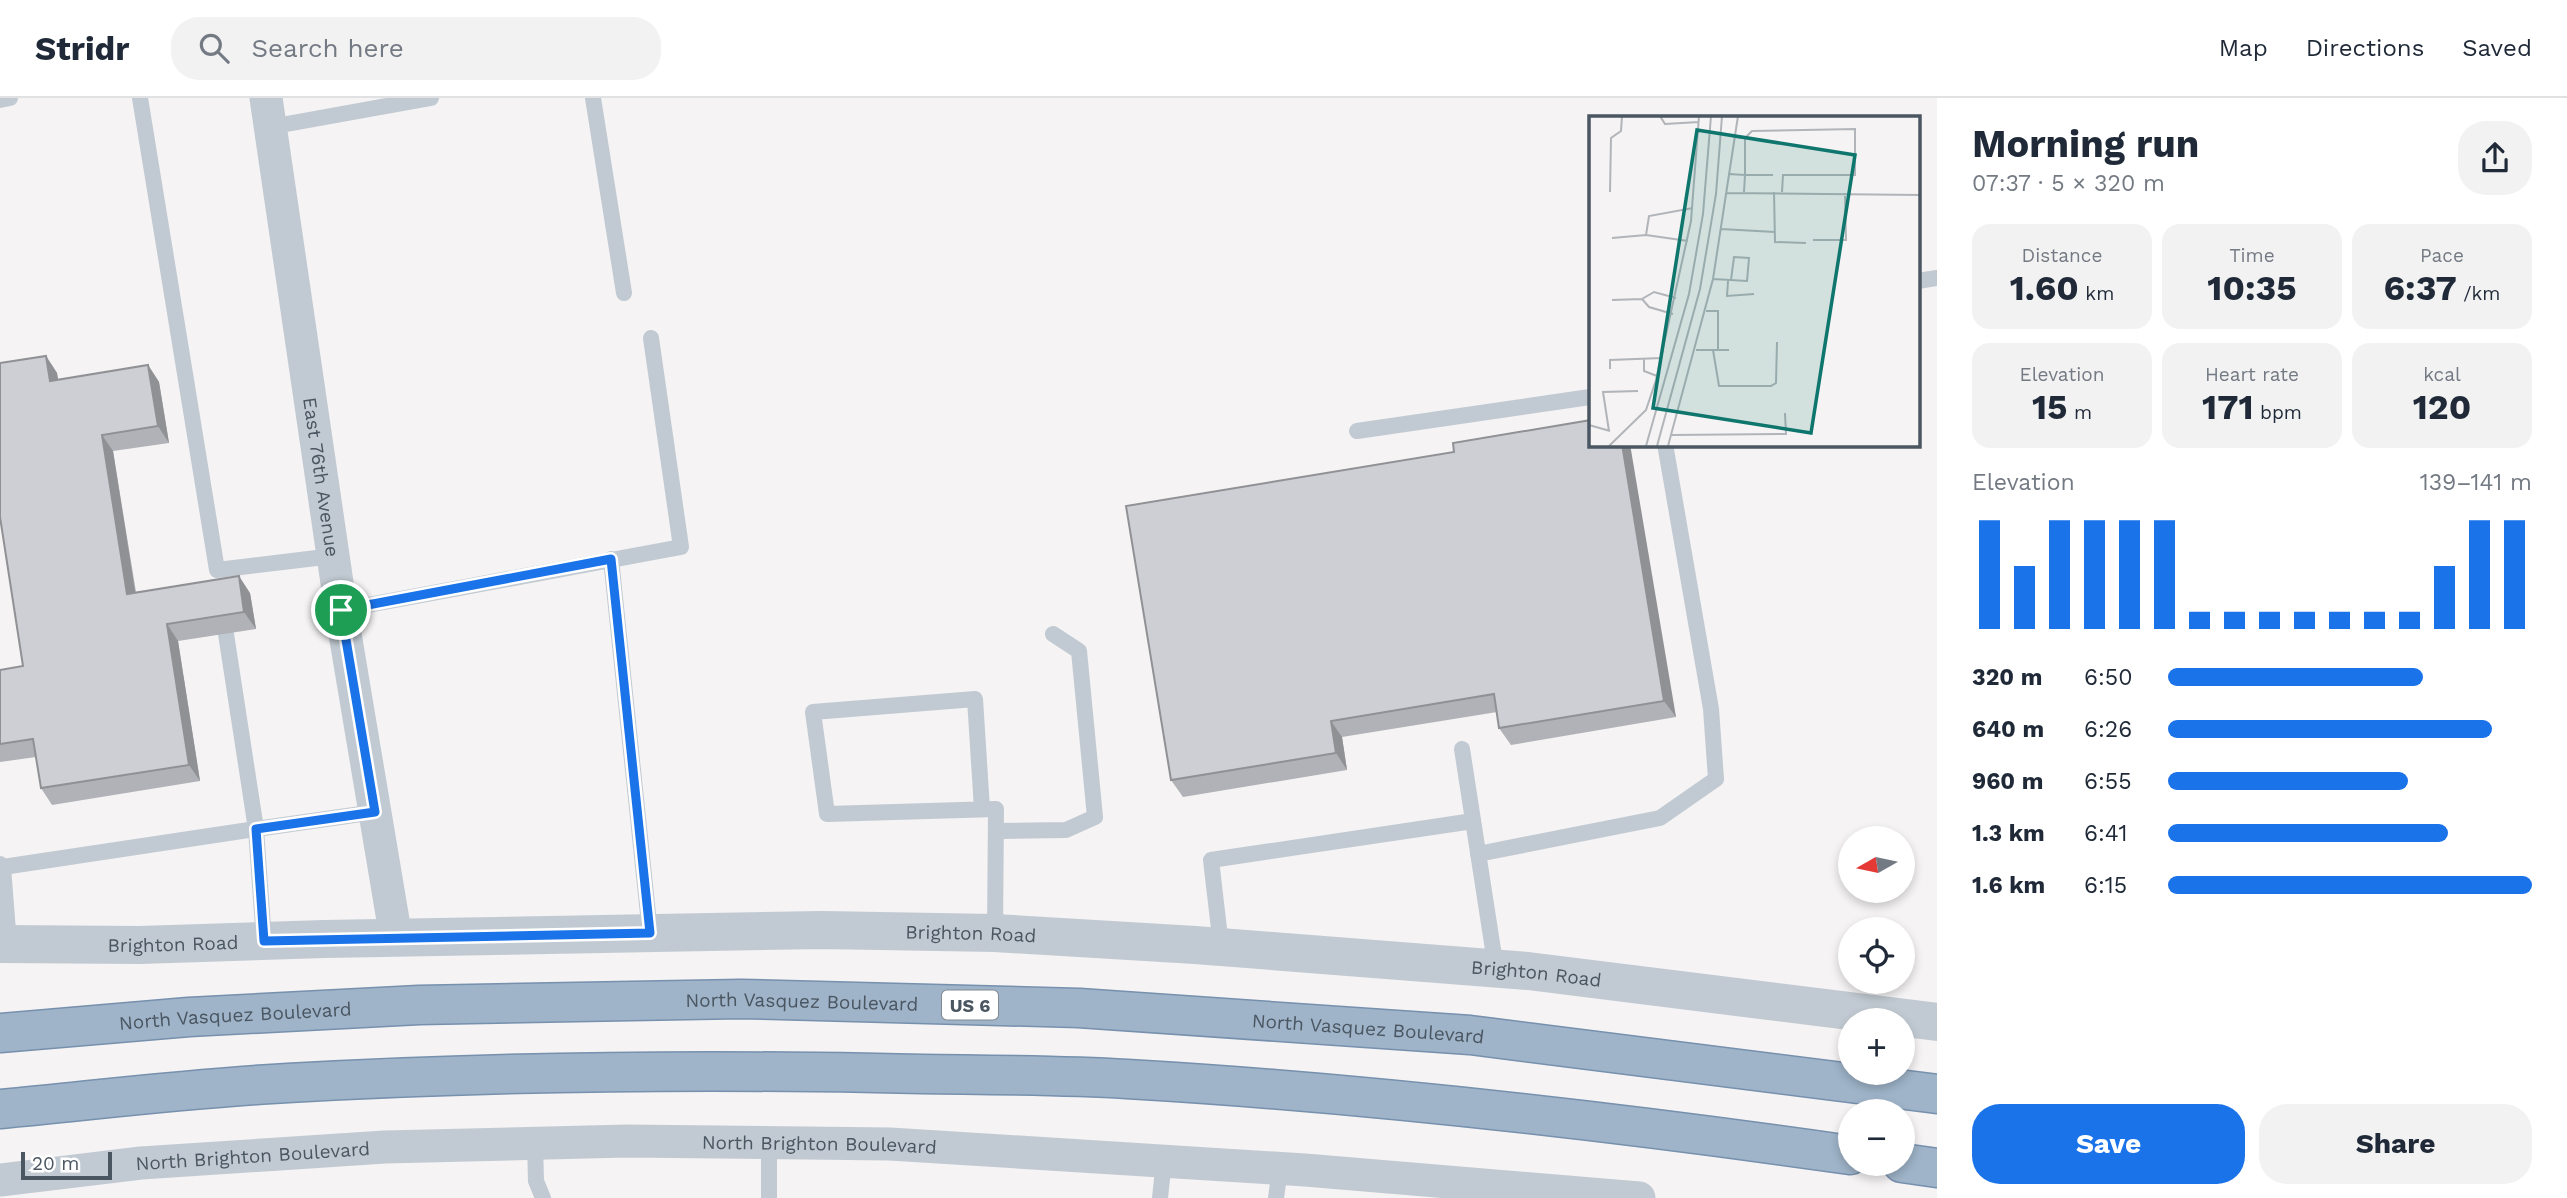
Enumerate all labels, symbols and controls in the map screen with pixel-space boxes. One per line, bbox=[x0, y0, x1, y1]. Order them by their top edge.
search box bbox=[171, 17, 661, 80]
text: Stridr bbox=[35, 29, 129, 68]
icon: search bbox=[195, 29, 233, 67]
text: Search here bbox=[251, 33, 404, 63]
text: Map bbox=[2219, 34, 2268, 62]
text: Directions bbox=[2306, 34, 2424, 62]
text: Saved bbox=[2462, 34, 2532, 62]
inset map bbox=[1589, 116, 1920, 446]
button: share bbox=[2458, 121, 2532, 195]
text: Morning run bbox=[1972, 122, 2199, 166]
text: 07:37 · 5 × 320 m bbox=[1972, 170, 2165, 197]
text: Distance bbox=[2022, 244, 2102, 267]
text: Time bbox=[2229, 244, 2275, 267]
text: Pace bbox=[2420, 244, 2464, 267]
text: 1.60 bbox=[2010, 267, 2079, 309]
text: 10:35 bbox=[2207, 267, 2297, 309]
text: 6:37 bbox=[2384, 267, 2457, 309]
text: km bbox=[2079, 282, 2114, 305]
text: /km bbox=[2457, 282, 2500, 305]
text: Elevation bbox=[2020, 363, 2104, 386]
text: Heart rate bbox=[2205, 363, 2299, 386]
text: kcal bbox=[2423, 363, 2461, 386]
text: 15 bbox=[2032, 386, 2067, 428]
text: 171 bbox=[2202, 386, 2254, 428]
text: 120 bbox=[2413, 386, 2471, 428]
street label: East 76th Avenue bbox=[298, 396, 345, 558]
text: m bbox=[2067, 401, 2092, 424]
text: bpm bbox=[2254, 401, 2302, 424]
text: Elevation bbox=[1972, 469, 2075, 496]
text: 139–141 m bbox=[2420, 469, 2532, 496]
pin bbox=[311, 580, 371, 640]
icon: arrive bbox=[322, 591, 360, 629]
text: 320 m bbox=[1972, 664, 2042, 691]
text: 6:50 bbox=[2084, 664, 2132, 691]
text: 640 m bbox=[1972, 716, 2044, 743]
text: 6:26 bbox=[2084, 716, 2132, 743]
text: 960 m bbox=[1972, 768, 2043, 795]
text: 6:55 bbox=[2084, 768, 2132, 795]
text: 1.3 km bbox=[1972, 820, 2045, 847]
text: 6:41 bbox=[2084, 820, 2127, 847]
north arrow bbox=[1838, 826, 1914, 903]
map controls bbox=[1838, 826, 1915, 1176]
text: 1.6 km bbox=[1972, 872, 2045, 899]
text: 6:15 bbox=[2084, 872, 2127, 899]
button: locate bbox=[1838, 917, 1915, 994]
street label: Brighton Road bbox=[905, 920, 1037, 947]
street label: Brighton Road bbox=[107, 930, 239, 957]
street label: Brighton Road bbox=[1470, 955, 1603, 992]
street label: North Vasquez Boulevard bbox=[685, 987, 919, 1015]
road number: US 6 bbox=[942, 991, 998, 1020]
street label: North Vasquez Boulevard bbox=[118, 997, 352, 1034]
street label: North Vasquez Boulevard bbox=[1251, 1008, 1486, 1048]
button: + bbox=[1838, 1008, 1915, 1085]
button: − bbox=[1838, 1099, 1915, 1176]
button: Save bbox=[1972, 1104, 2245, 1184]
button: Share bbox=[2259, 1104, 2532, 1184]
street label: North Brighton Boulevard bbox=[702, 1130, 938, 1158]
street label: North Brighton Boulevard bbox=[135, 1137, 371, 1175]
scale bar bbox=[21, 1149, 112, 1181]
text: 20 m bbox=[32, 1152, 79, 1175]

